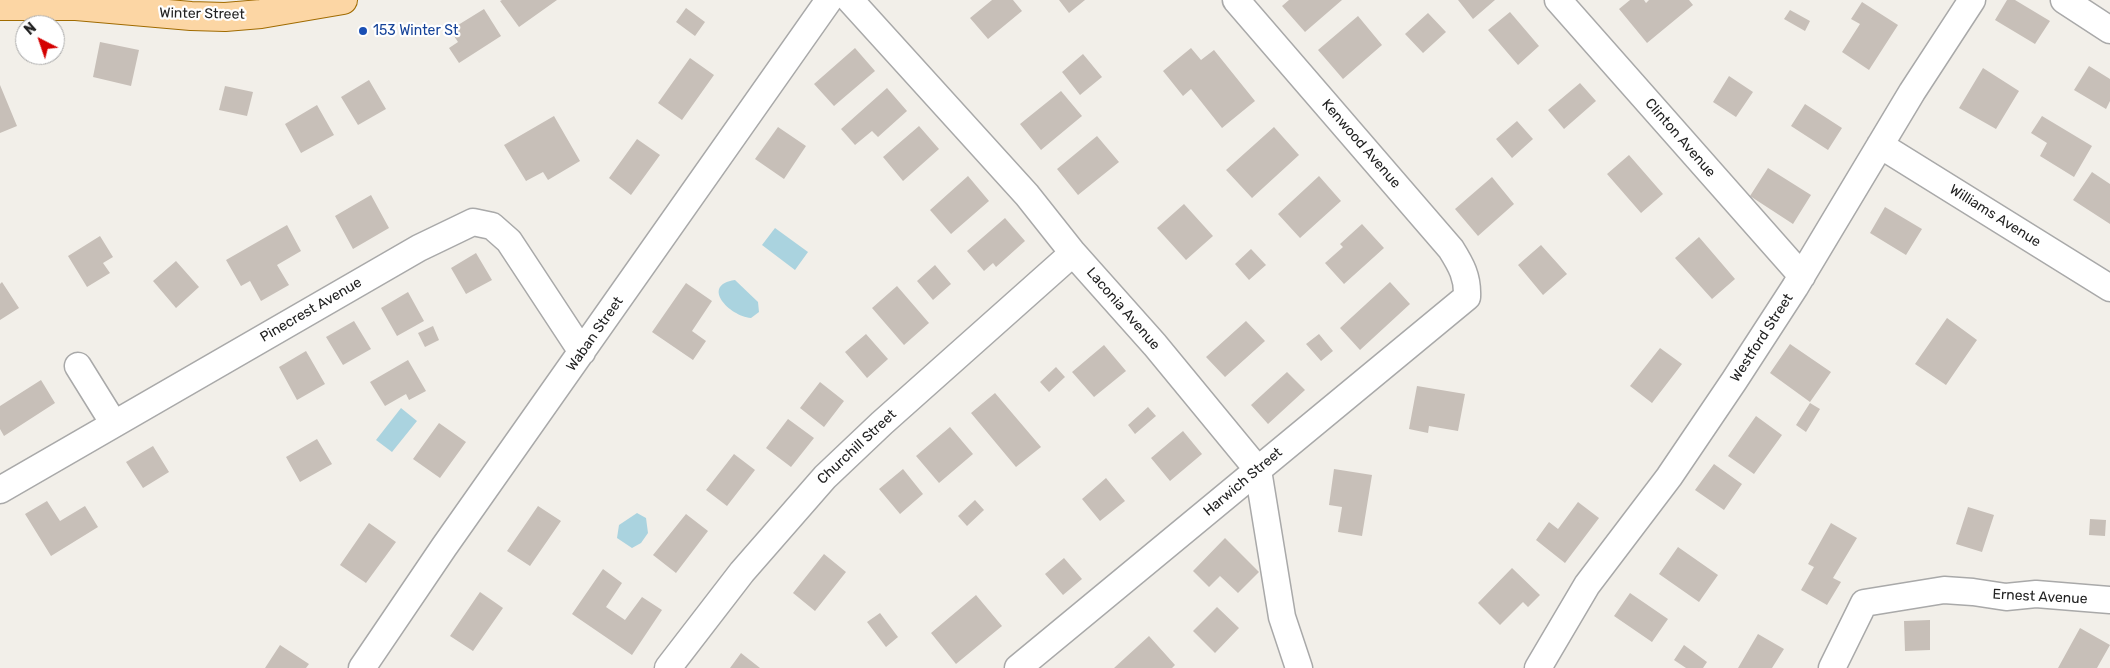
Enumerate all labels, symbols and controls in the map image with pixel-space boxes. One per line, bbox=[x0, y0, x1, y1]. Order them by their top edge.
street label: Winter Street bbox=[159, 5, 245, 23]
north arrow bbox=[15, 15, 65, 65]
text: N bbox=[21, 19, 40, 39]
place label: 153 Winter St bbox=[373, 23, 458, 39]
marker: 153 Winter St bbox=[357, 25, 369, 37]
street label: Clinton Avenue bbox=[1641, 95, 1719, 181]
street label: Kenwood Avenue bbox=[1318, 96, 1404, 192]
street label: Williams Avenue bbox=[1946, 181, 2044, 251]
street label: Laconia Avenue bbox=[1083, 264, 1163, 354]
street label: Pinecrest Avenue bbox=[257, 274, 365, 346]
street label: Westford Street bbox=[1727, 291, 1797, 385]
street label: Waban Street bbox=[563, 294, 627, 374]
street label: Churchill Street bbox=[814, 406, 900, 488]
street label: Harwich Street bbox=[1200, 444, 1286, 520]
street label: Ernest Avenue bbox=[1992, 586, 2088, 608]

